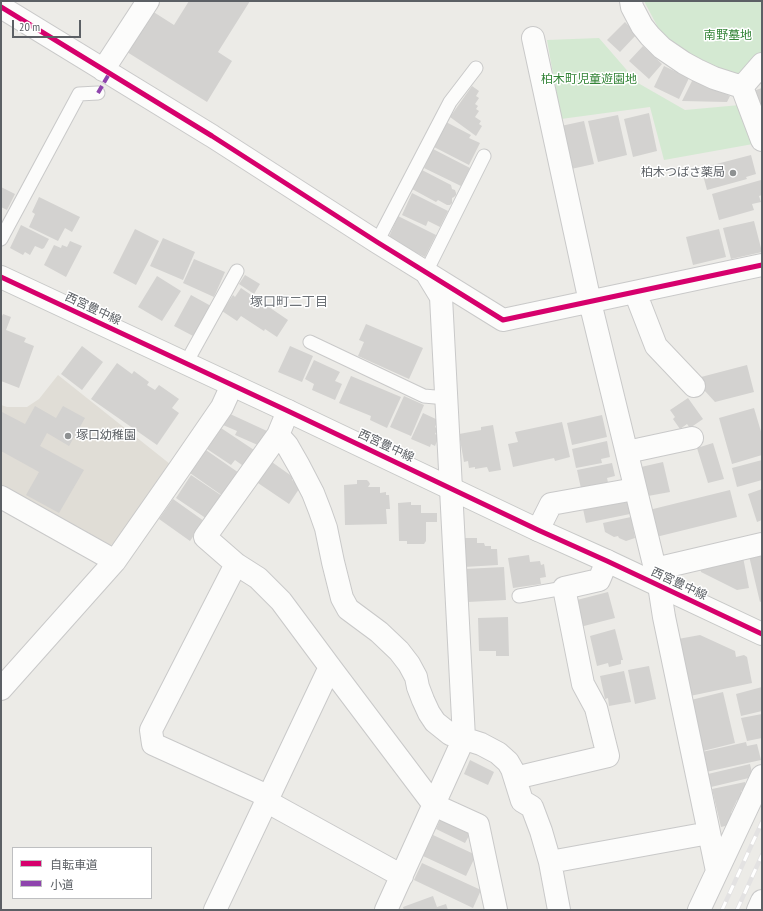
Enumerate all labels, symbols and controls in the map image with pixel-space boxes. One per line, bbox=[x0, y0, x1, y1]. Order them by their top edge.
scale bar bbox=[14, 12, 83, 38]
text: 20 m bbox=[19, 19, 40, 34]
park label: 南野墓地 bbox=[704, 29, 752, 43]
park label: 柏木町児童遊園地 bbox=[541, 73, 637, 87]
place label: 柏木つばさ薬局 bbox=[641, 166, 725, 180]
marker: 柏木つばさ薬局 bbox=[728, 168, 738, 178]
street label: 西宮豊中線 bbox=[63, 290, 123, 328]
district label: 塚口町二丁目 bbox=[250, 294, 328, 310]
street label: 西宮豊中線 bbox=[356, 427, 416, 465]
place label: 塚口幼稚園 bbox=[76, 429, 136, 443]
marker: 塚口幼稚園 bbox=[63, 431, 73, 441]
street label: 西宮豊中線 bbox=[649, 565, 709, 603]
legend bbox=[12, 847, 152, 899]
text: 自転車道 bbox=[50, 857, 98, 872]
text: 小道 bbox=[50, 877, 74, 892]

